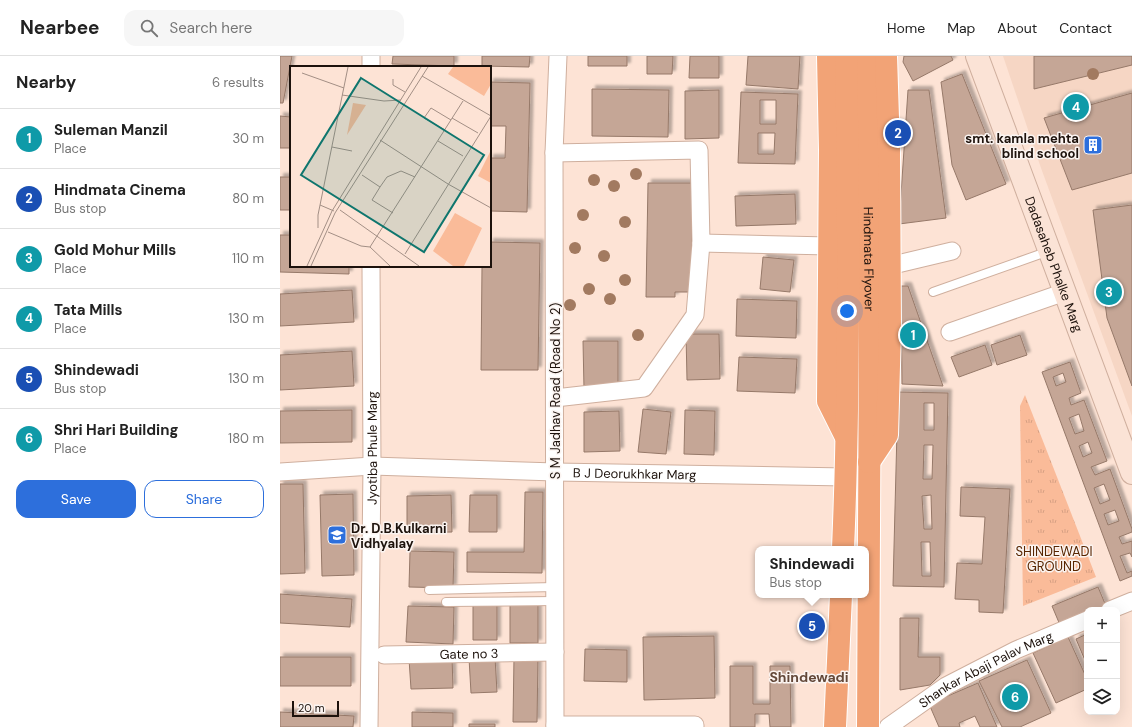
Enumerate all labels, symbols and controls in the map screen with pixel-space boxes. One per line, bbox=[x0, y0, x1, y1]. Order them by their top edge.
search box bbox=[124, 10, 404, 46]
text: Nearbee bbox=[20, 15, 100, 40]
icon: search bbox=[138, 17, 160, 39]
text: Search here bbox=[170, 18, 252, 38]
text: Home bbox=[887, 19, 925, 37]
text: Map bbox=[947, 19, 975, 37]
text: About bbox=[997, 19, 1037, 37]
text: Contact bbox=[1059, 19, 1112, 37]
inset map bbox=[290, 66, 491, 267]
text: Nearby bbox=[16, 71, 76, 93]
text: 6 results bbox=[212, 74, 264, 91]
pin: 4 bbox=[1063, 92, 1089, 122]
pin: 2 bbox=[885, 118, 911, 148]
text: Suleman Manzil bbox=[54, 120, 168, 140]
text: 1 bbox=[27, 130, 31, 147]
text: 30 m bbox=[232, 130, 264, 147]
place label: smt. kamla mehta blind school bbox=[965, 130, 1079, 162]
building icon: smt. kamla mehta blind school bbox=[1082, 134, 1104, 156]
text: Place bbox=[54, 140, 86, 157]
text: Hindmata Cinema bbox=[54, 180, 186, 200]
text: 2 bbox=[25, 190, 33, 207]
text: 80 m bbox=[232, 190, 264, 207]
street label: Dadasaheb Phalke Marg bbox=[1021, 194, 1087, 334]
text: Bus stop bbox=[54, 200, 106, 217]
street label: Hindmata Flyover bbox=[860, 207, 878, 311]
text: Gold Mohur Mills bbox=[54, 240, 176, 260]
text: 3 bbox=[25, 250, 33, 267]
text: 110 m bbox=[232, 250, 264, 267]
text: Place bbox=[54, 260, 86, 277]
pin: 3 bbox=[1096, 277, 1122, 307]
text: Tata Mills bbox=[54, 300, 123, 320]
your location bbox=[837, 301, 857, 321]
street label: S M Jadhav Road (Road No 2) bbox=[547, 303, 564, 479]
text: 4 bbox=[25, 310, 33, 327]
text: 130 m bbox=[228, 310, 264, 327]
text: Place bbox=[54, 320, 86, 337]
pin: 1 bbox=[900, 320, 926, 350]
text: Shindewadi bbox=[54, 360, 139, 380]
text: 5 bbox=[25, 370, 33, 387]
text: 130 m bbox=[228, 370, 264, 387]
text: Bus stop bbox=[54, 380, 106, 397]
street label: Jyotiba Phule Marg bbox=[363, 391, 381, 505]
text: Shri Hari Building bbox=[54, 420, 178, 440]
text: 6 bbox=[25, 430, 33, 447]
text: 180 m bbox=[228, 430, 264, 447]
text: Place bbox=[54, 440, 86, 457]
street label: B J Deorukhkar Marg bbox=[573, 464, 697, 483]
button: Save bbox=[16, 480, 136, 518]
button: Share bbox=[144, 480, 264, 518]
place label: Dr. D.B.Kulkarni Vidhyalay bbox=[351, 520, 447, 552]
school or university icon: Dr. D.B.Kulkarni Vidhyalay bbox=[326, 524, 348, 546]
park label: SHINDEWADI GROUND bbox=[1016, 543, 1093, 575]
popup bbox=[755, 546, 869, 598]
text: Shindewadi bbox=[770, 554, 854, 574]
text: Bus stop bbox=[770, 574, 822, 591]
map controls bbox=[1084, 607, 1120, 715]
button: + bbox=[1084, 607, 1120, 643]
pin: 5 bbox=[799, 611, 825, 641]
street label: Shankar Abaji Palav Marg bbox=[915, 627, 1055, 711]
button: − bbox=[1084, 643, 1120, 679]
street label: Gate no 3 bbox=[439, 644, 499, 663]
district label: Shindewadi bbox=[769, 668, 849, 686]
button: layers bbox=[1084, 679, 1120, 715]
pin: 6 bbox=[1002, 682, 1028, 712]
scale bar bbox=[292, 699, 339, 718]
text: 20 m bbox=[298, 701, 324, 715]

